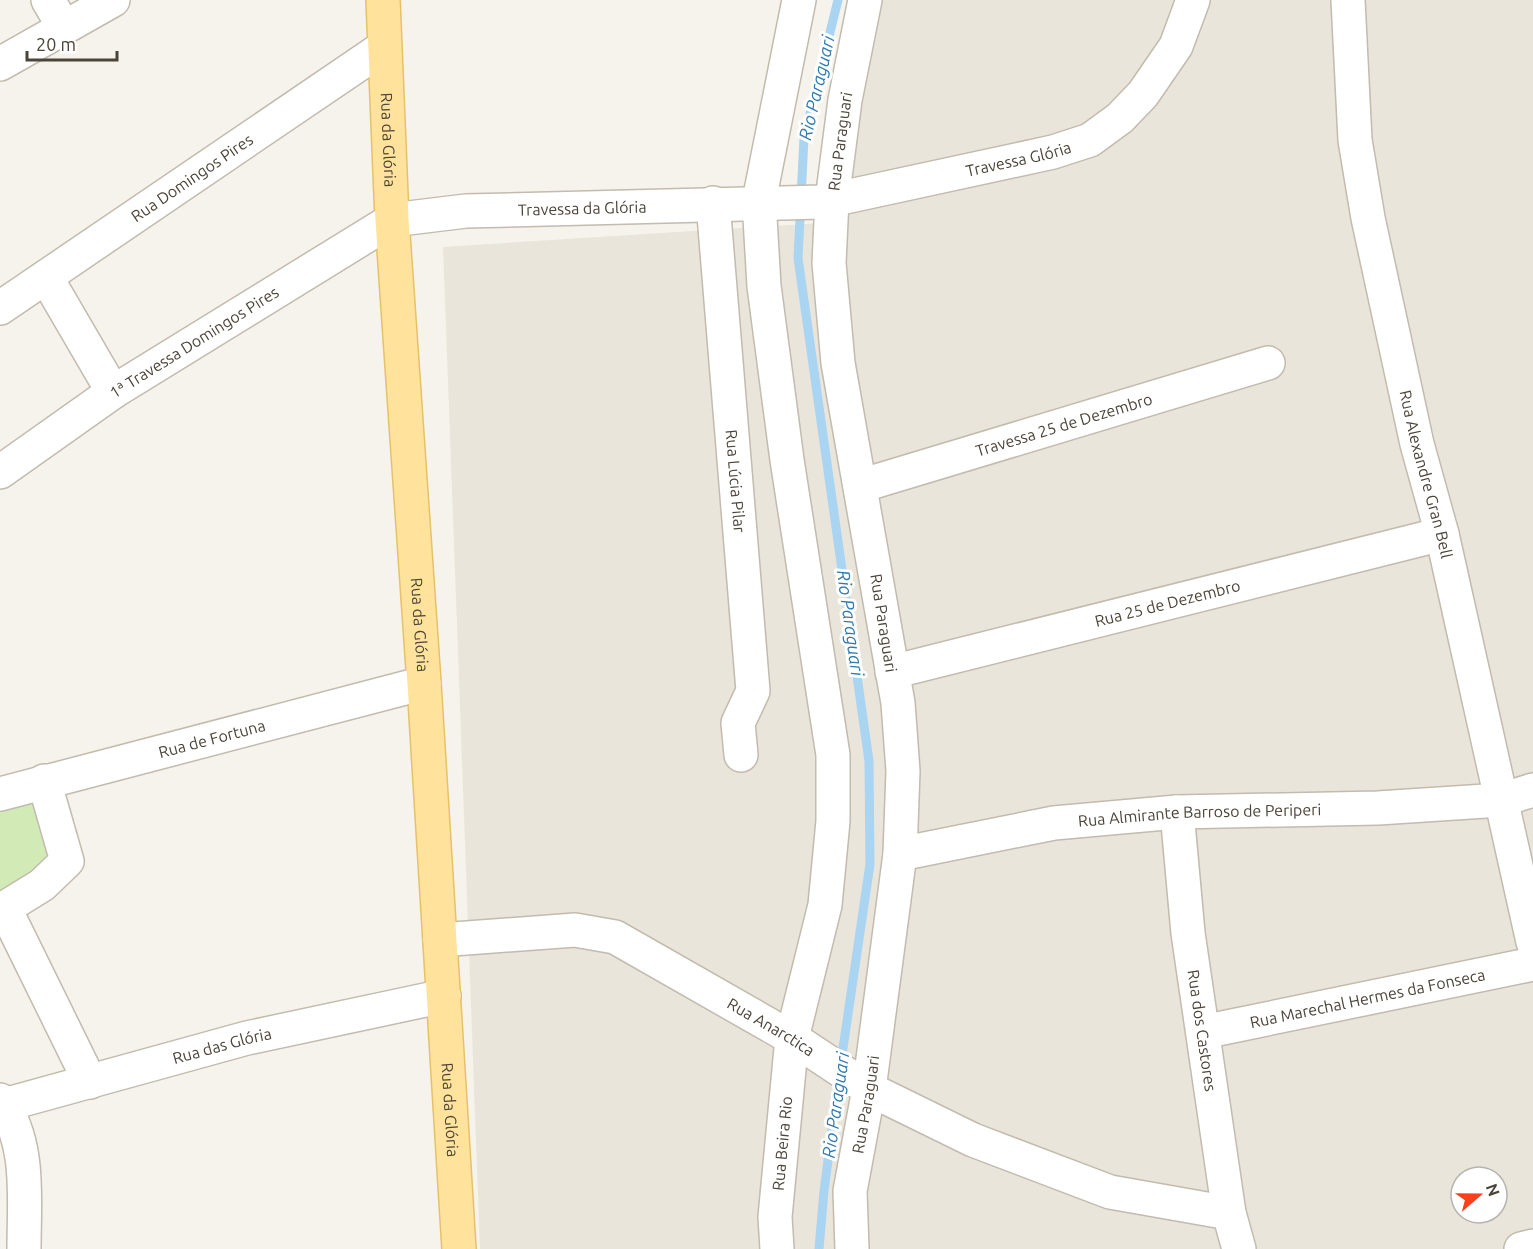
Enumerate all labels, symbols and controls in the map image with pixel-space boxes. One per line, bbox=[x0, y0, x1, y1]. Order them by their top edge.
scale bar bbox=[27, 24, 117, 62]
water label: Rio Paraguari bbox=[794, 33, 838, 142]
text: 20 m bbox=[36, 34, 76, 54]
street label: Rua Paraguari bbox=[824, 90, 855, 192]
street label: Rua da Glória bbox=[378, 92, 400, 188]
street label: Rua Domingos Pires bbox=[128, 130, 256, 225]
street label: Travessa Glória bbox=[964, 138, 1073, 180]
street label: Travessa da Glória bbox=[518, 197, 647, 219]
street label: 1ª Travessa Domingos Pires bbox=[106, 282, 282, 402]
street label: Rua Alexandre Gran Bell bbox=[1397, 388, 1456, 560]
street label: Travessa 25 de Dezembro bbox=[973, 389, 1154, 460]
street label: Rua Lúcia Pilar bbox=[723, 429, 749, 533]
water label: Rio Paraguari bbox=[834, 569, 868, 678]
street label: Rua Paraguari bbox=[867, 572, 901, 674]
street label: Rua 25 de Dezembro bbox=[1093, 576, 1242, 630]
street label: Rua da Glória bbox=[408, 577, 432, 673]
street label: Rua de Fortuna bbox=[157, 716, 267, 761]
street label: Rua Almirante Barroso de Periperi bbox=[1077, 800, 1321, 830]
street label: Rua Marechal Hermes da Fonseca bbox=[1248, 965, 1487, 1031]
street label: Rua dos Castores bbox=[1184, 968, 1220, 1093]
street label: Rua Anarctica bbox=[724, 994, 818, 1059]
street label: Rua das Glória bbox=[170, 1024, 273, 1067]
water label: Rio Paraguari bbox=[818, 1050, 852, 1159]
street label: Rua Paraguari bbox=[848, 1054, 882, 1155]
street label: Rua da Glória bbox=[438, 1062, 462, 1158]
street label: Rua Beira Rio bbox=[769, 1095, 795, 1192]
north arrow bbox=[1449, 1165, 1509, 1225]
text: N bbox=[1483, 1181, 1504, 1199]

